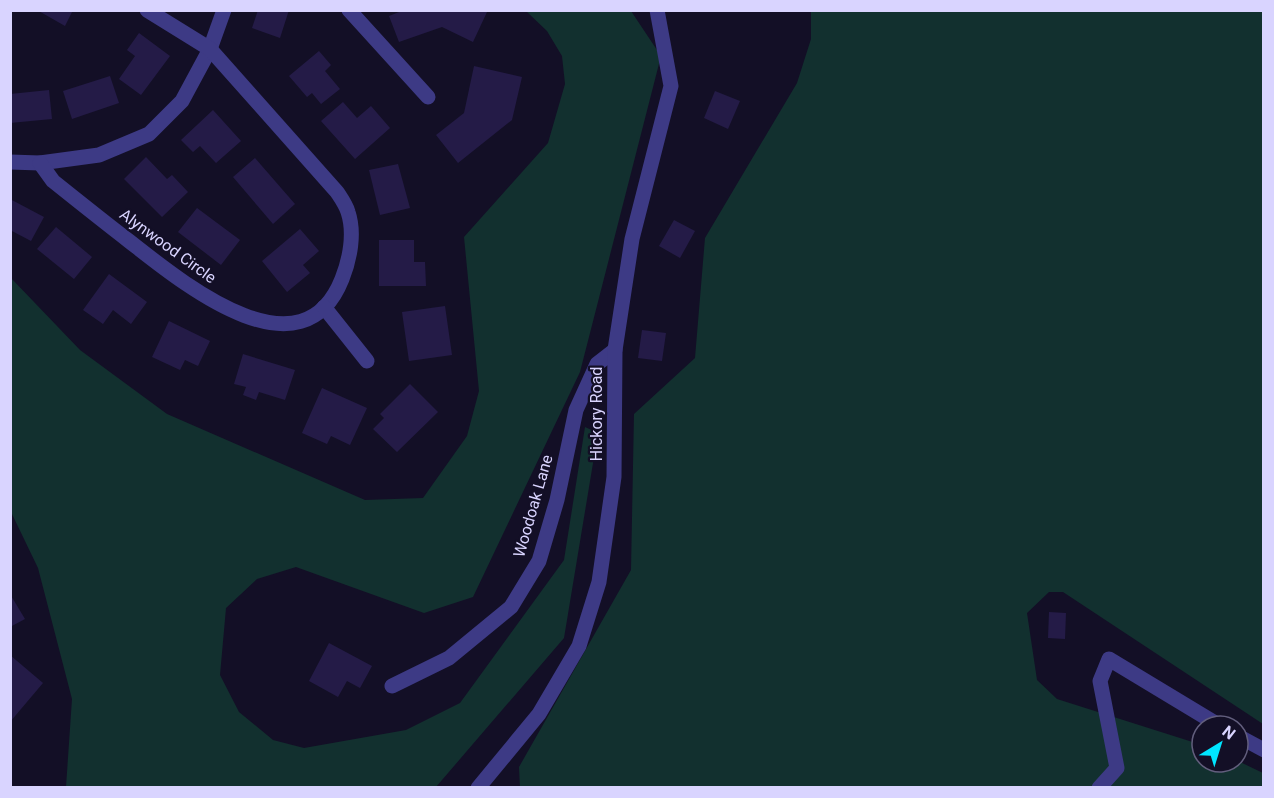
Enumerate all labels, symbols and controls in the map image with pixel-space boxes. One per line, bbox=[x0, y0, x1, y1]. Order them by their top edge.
street label: Alynwood Circle bbox=[116, 205, 220, 287]
street label: Hickory Road bbox=[587, 367, 606, 461]
street label: Woodoak Lane bbox=[509, 453, 557, 559]
north arrow bbox=[1190, 714, 1250, 774]
text: N bbox=[1219, 722, 1239, 744]

